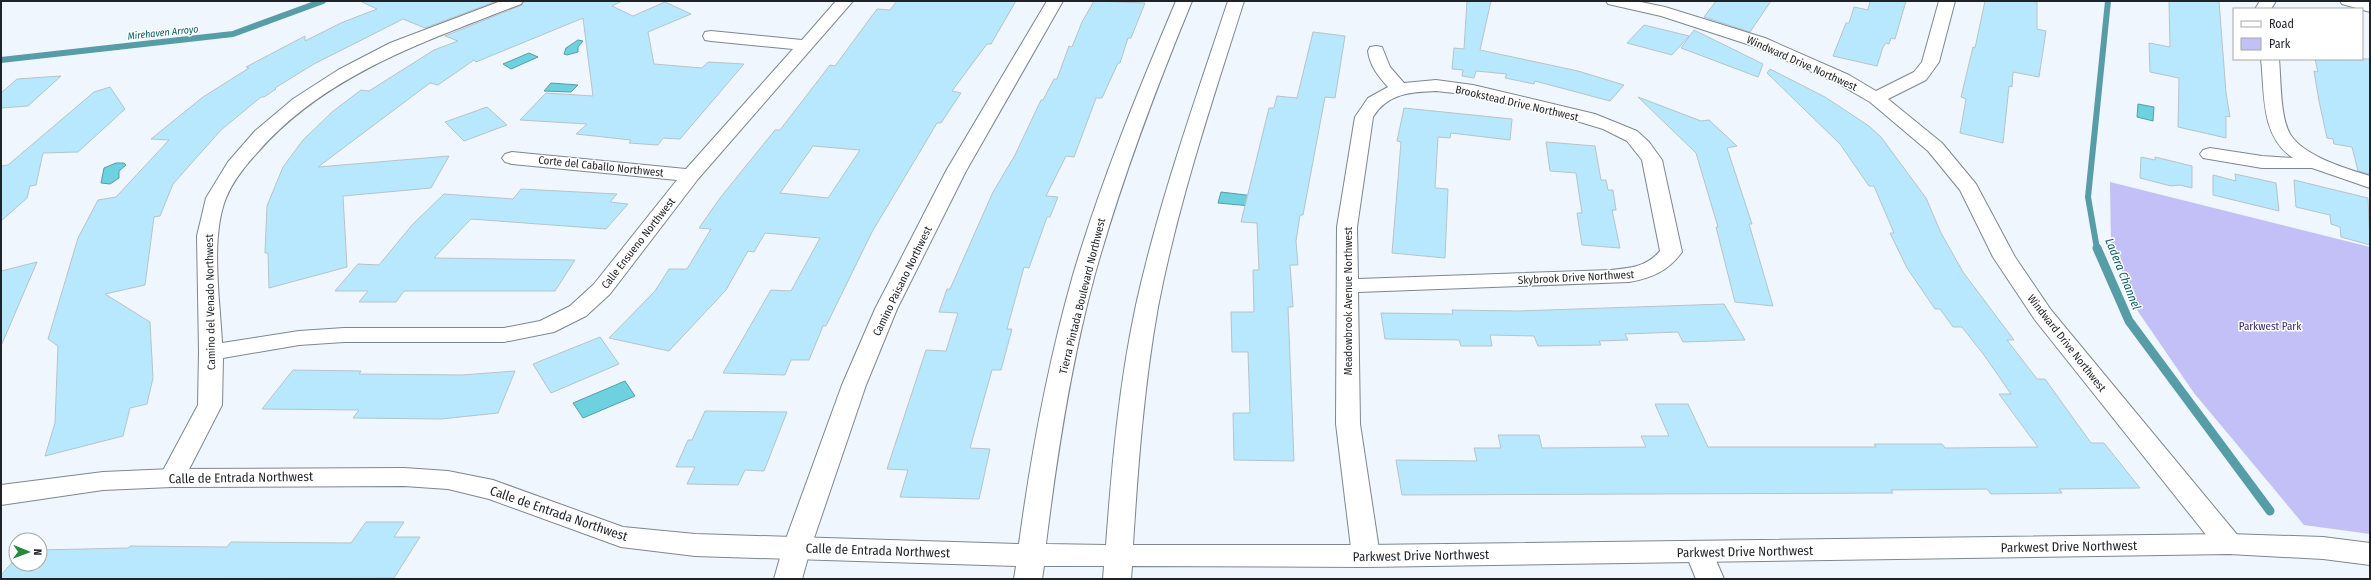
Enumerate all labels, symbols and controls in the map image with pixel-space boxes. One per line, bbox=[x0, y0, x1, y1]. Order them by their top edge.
legend bbox=[2233, 8, 2363, 60]
text: Road bbox=[2269, 17, 2294, 31]
water label: Mirehaven Arroyo bbox=[127, 23, 199, 43]
street label: Windward Drive Northwest bbox=[1744, 33, 1859, 94]
text: Park bbox=[2269, 37, 2291, 51]
street label: Brookstead Drive Northwest bbox=[1454, 83, 1580, 124]
street label: Corte del Caballo Northwest bbox=[538, 153, 665, 180]
street label: Calle Ensueno Northwest bbox=[599, 195, 678, 291]
street label: Tierra Pintada Boulevard Northwest bbox=[1057, 216, 1108, 375]
street label: Camino Paisano Northwest bbox=[870, 224, 935, 338]
street label: Meadowbrook Avenue Northwest bbox=[1342, 226, 1355, 375]
street label: Camino del Venado Northwest bbox=[203, 234, 218, 370]
water label: Ladera Channel bbox=[2102, 236, 2144, 312]
street label: Skybrook Drive Northwest bbox=[1517, 268, 1635, 287]
street label: Windward Drive Northwest bbox=[2025, 292, 2109, 395]
park label: Parkwest Park bbox=[2239, 320, 2302, 333]
street label: Calle de Entrada Northwest bbox=[169, 469, 314, 486]
street label: Calle de Entrada Northwest bbox=[488, 483, 630, 544]
north arrow bbox=[8, 532, 48, 572]
street label: Parkwest Drive Northwest bbox=[2001, 538, 2138, 555]
street label: Calle de Entrada Northwest bbox=[806, 540, 951, 561]
street label: Parkwest Drive Northwest bbox=[1677, 543, 1814, 560]
street label: Parkwest Drive Northwest bbox=[1353, 547, 1490, 564]
text: N bbox=[31, 549, 44, 556]

